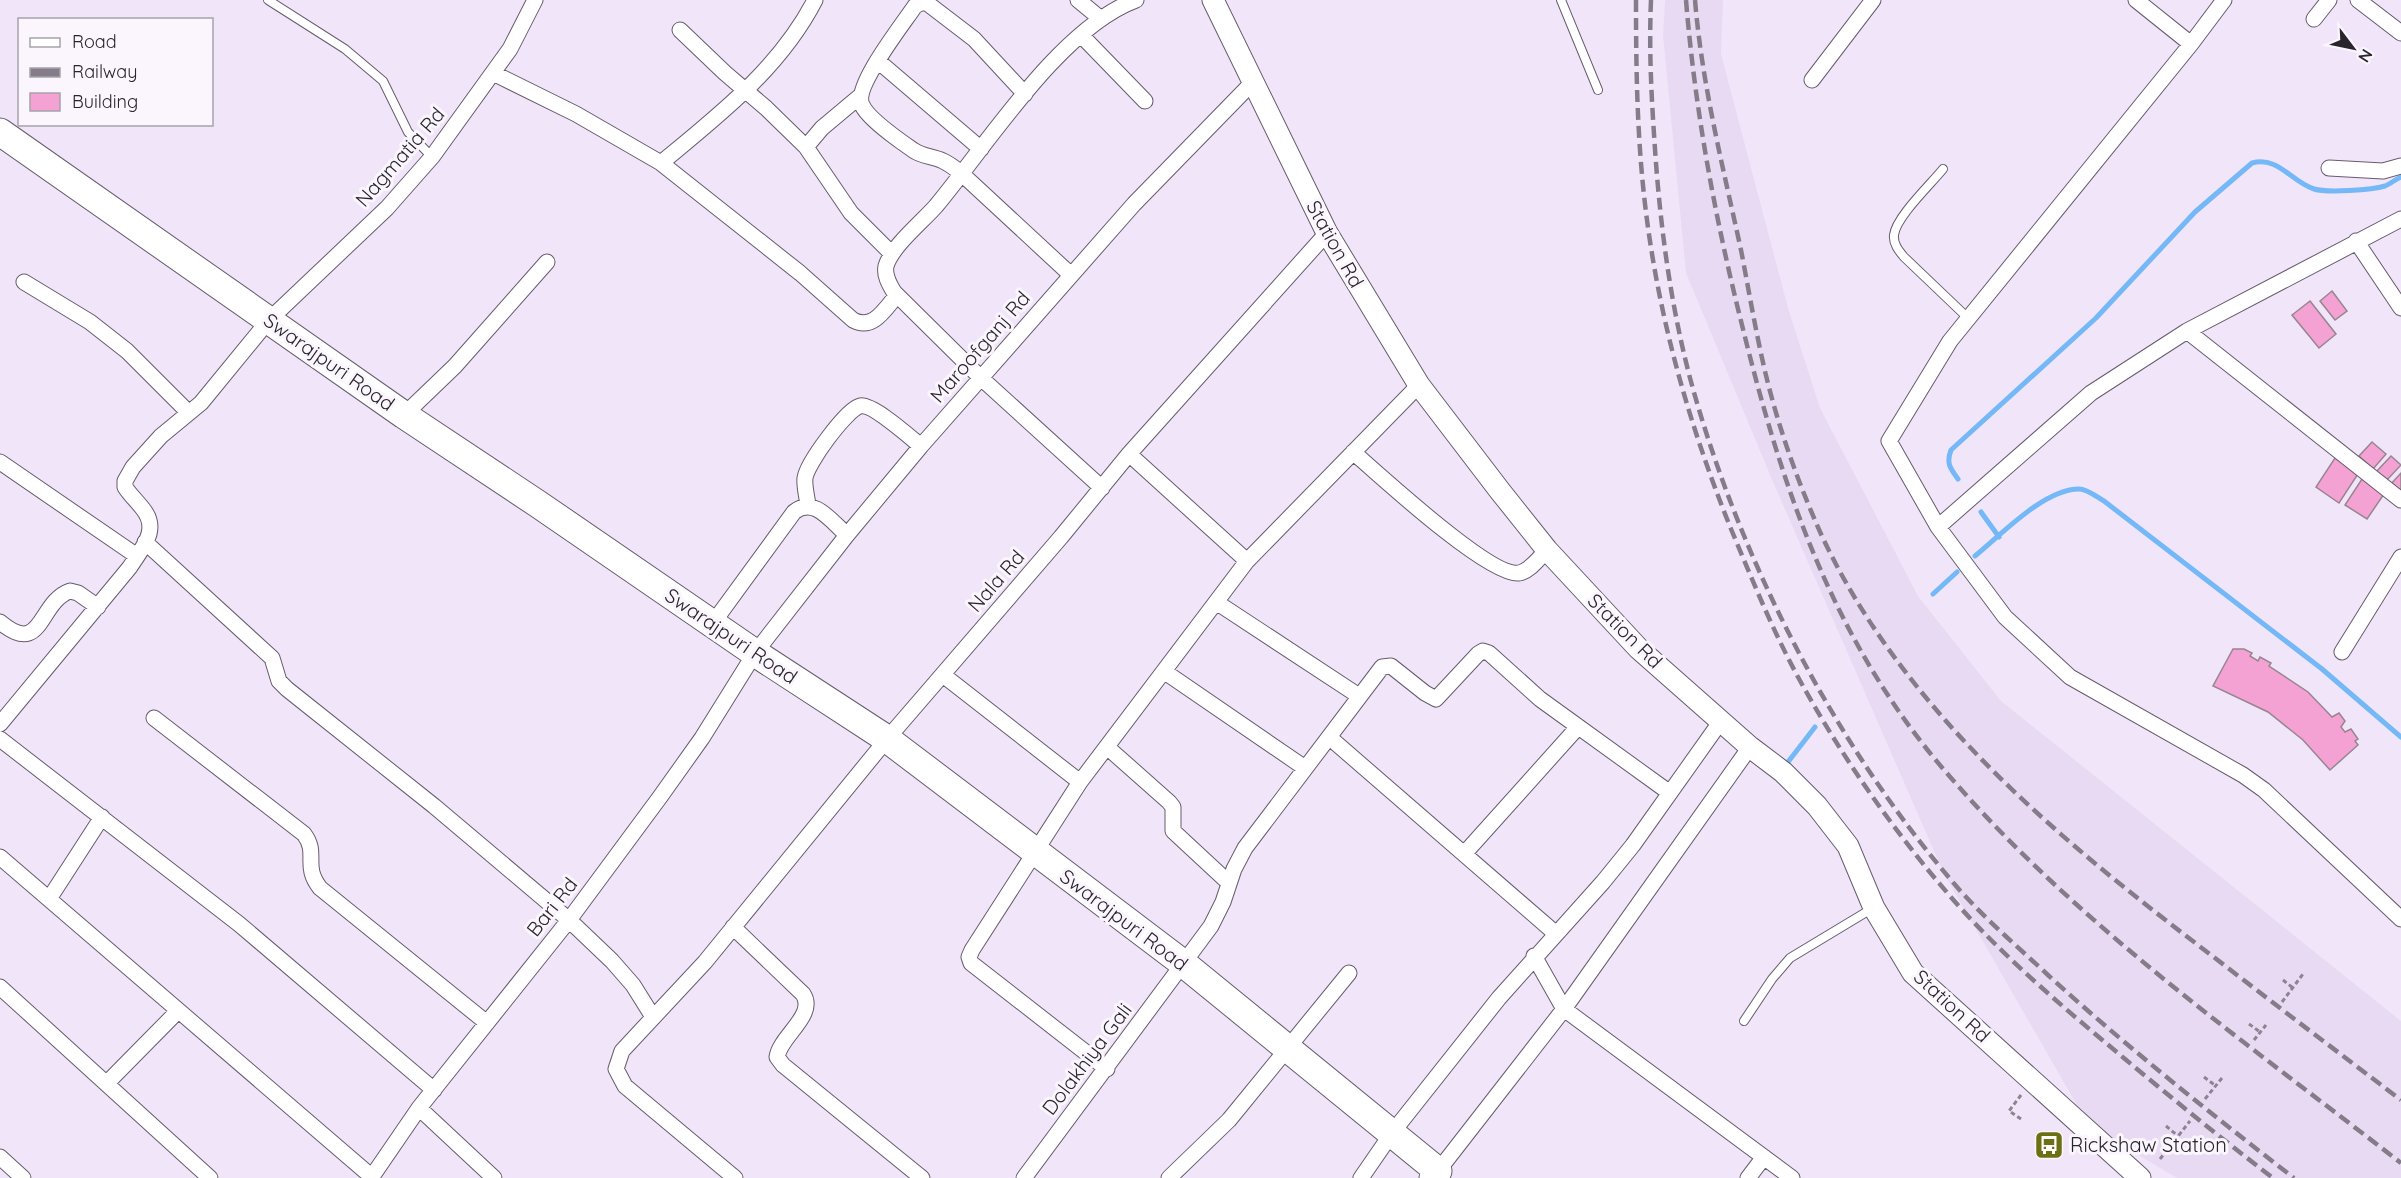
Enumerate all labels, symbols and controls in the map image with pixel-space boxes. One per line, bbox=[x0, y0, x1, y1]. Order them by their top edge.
legend bbox=[18, 18, 213, 126]
north arrow bbox=[2323, 18, 2383, 78]
text: Road bbox=[72, 30, 117, 53]
text: N bbox=[2354, 46, 2377, 66]
text: Railway bbox=[72, 60, 138, 83]
text: Building bbox=[72, 90, 138, 113]
street label: Nagmatia Rd bbox=[350, 102, 450, 212]
street label: Station Rd bbox=[1301, 196, 1370, 292]
street label: Maroofganj Rd bbox=[924, 286, 1035, 408]
street label: Swarajpuri Road bbox=[259, 307, 400, 416]
street label: Nala Rd bbox=[962, 544, 1029, 617]
street label: Swarajpuri Road bbox=[660, 582, 802, 689]
street label: Station Rd bbox=[1583, 588, 1668, 673]
street label: Swarajpuri Road bbox=[1055, 863, 1193, 976]
street label: Bari Rd bbox=[521, 872, 582, 941]
street label: Station Rd bbox=[1909, 964, 1996, 1047]
street label: Dolakhiya Gali bbox=[1036, 998, 1137, 1120]
bus stop icon: Rickshaw Station bbox=[2033, 1129, 2065, 1161]
place label: Rickshaw Station bbox=[2070, 1132, 2227, 1157]

